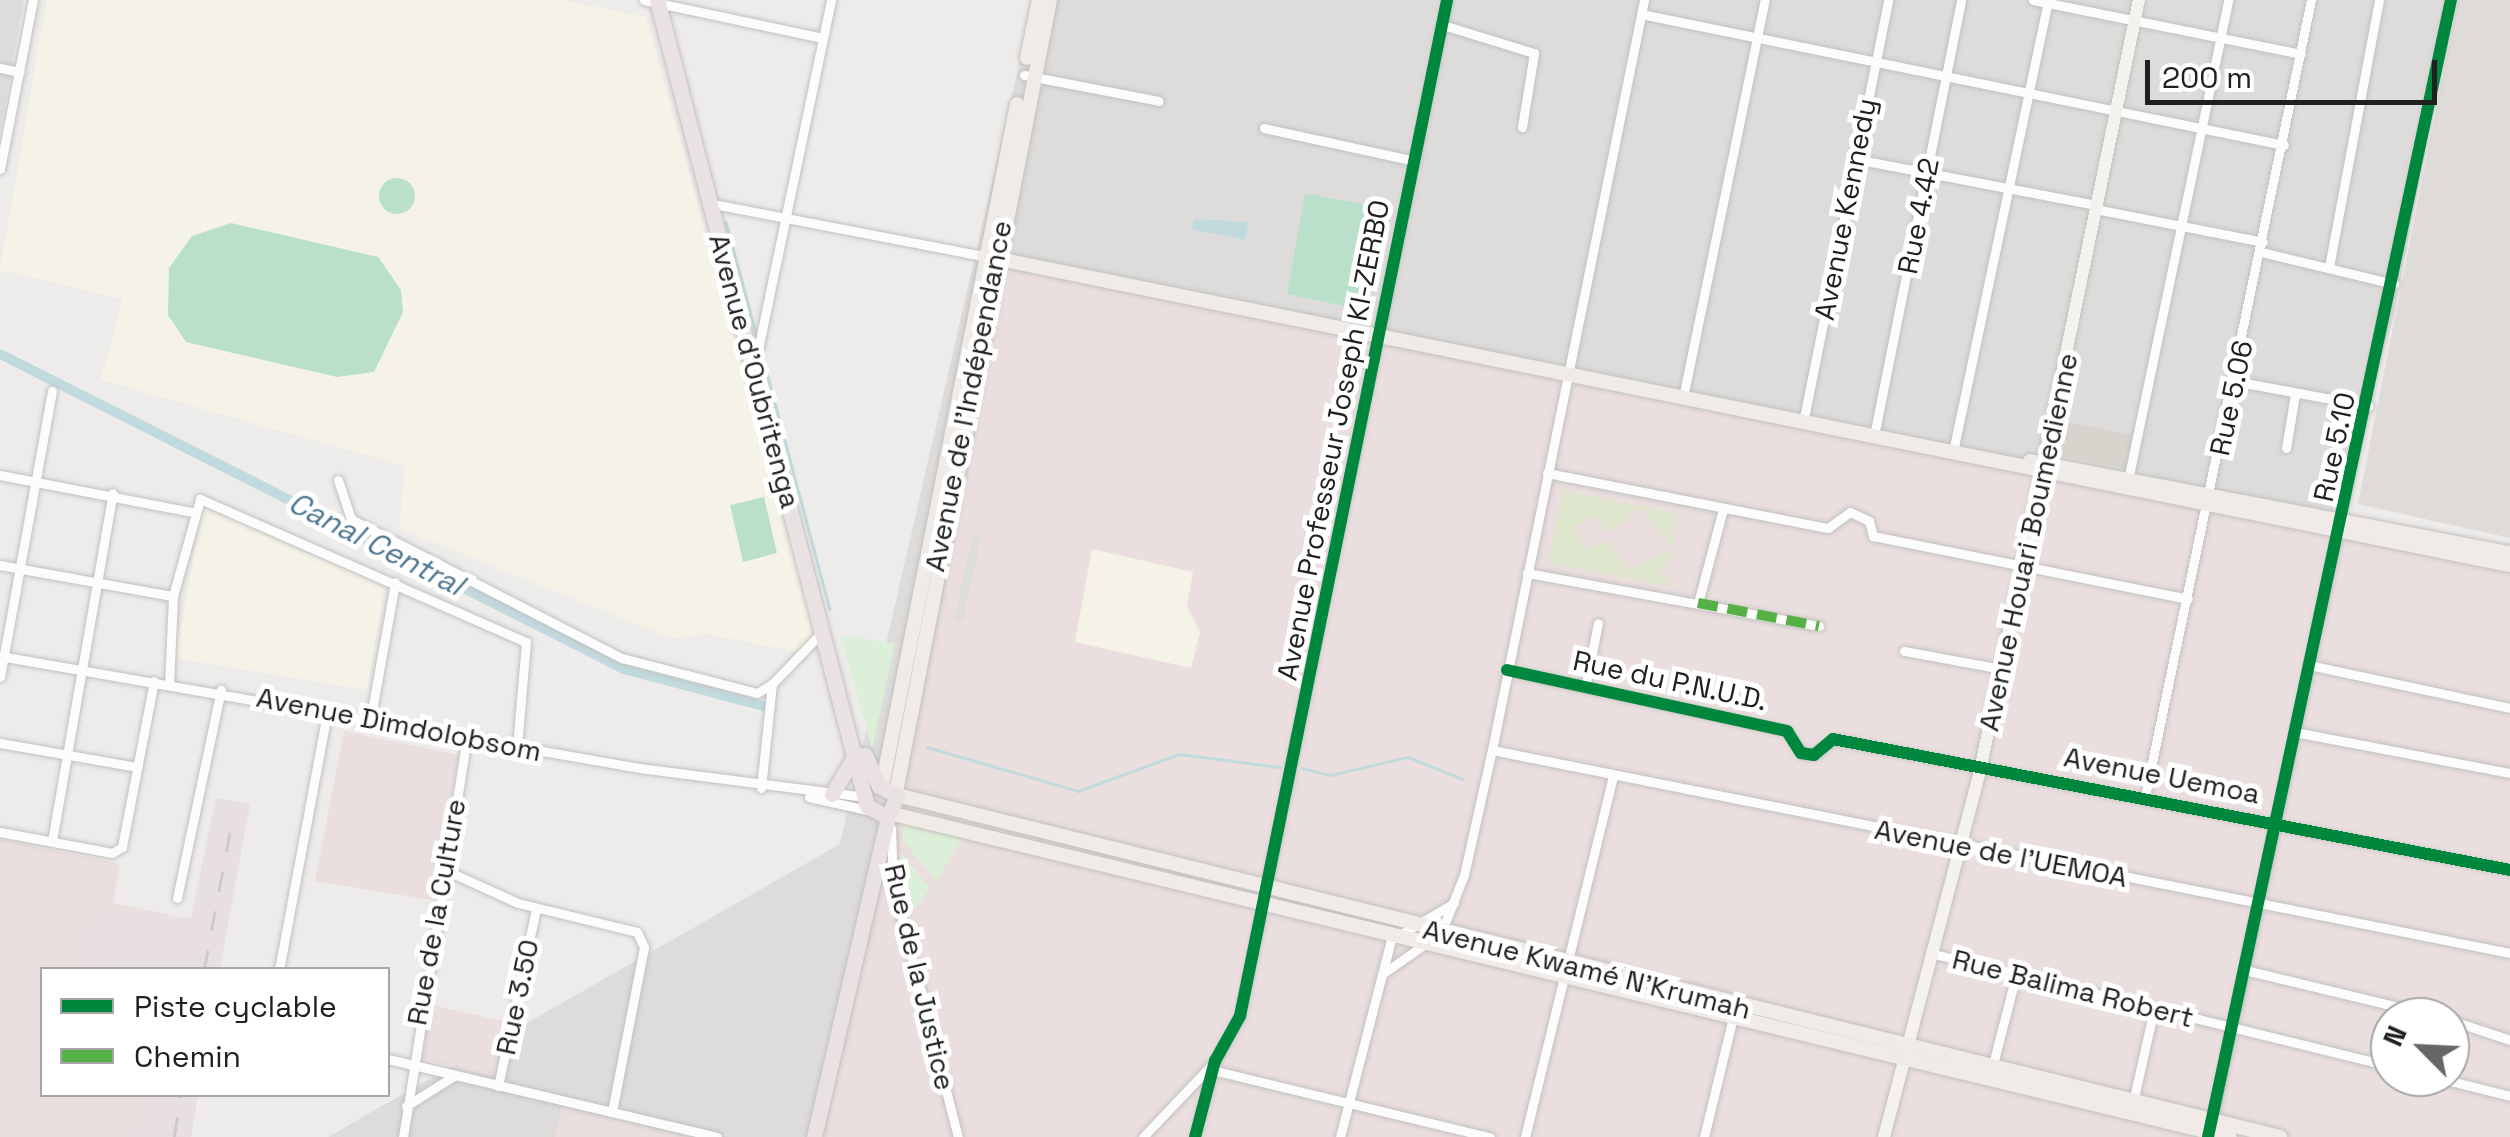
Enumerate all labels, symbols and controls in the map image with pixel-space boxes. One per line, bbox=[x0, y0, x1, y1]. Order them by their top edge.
scale bar bbox=[2150, 40, 2442, 102]
text: 200 m bbox=[2162, 58, 2252, 97]
street label: Avenue Kennedy bbox=[1807, 95, 1883, 323]
street label: Rue 4.42 bbox=[1890, 155, 1946, 277]
street label: Avenue Professeur Joseph KI-ZERBO bbox=[1270, 197, 1396, 683]
street label: Avenue de l'Indépendance bbox=[917, 218, 1019, 574]
street label: Avenue d'Oubritenga bbox=[702, 230, 808, 512]
street label: Rue 5.06 bbox=[2202, 337, 2260, 459]
street label: Avenue Houari Boumedienne bbox=[1971, 350, 2085, 734]
street label: Rue 5.10 bbox=[2306, 389, 2362, 505]
water label: Canal Central bbox=[283, 485, 469, 603]
street label: Rue du P.N.U.D. bbox=[1570, 643, 1770, 717]
street label: Avenue Dimdolobsom bbox=[254, 680, 544, 768]
street label: Avenue Uemoa bbox=[2061, 740, 2263, 810]
street label: Rue de la Culture bbox=[400, 796, 472, 1028]
street label: Avenue de l'UEMOA bbox=[1872, 812, 2130, 894]
street label: Rue de la Justice bbox=[878, 861, 962, 1093]
street label: Avenue Kwamé N'Krumah bbox=[1420, 912, 1754, 1026]
street label: Rue 3.50 bbox=[488, 936, 546, 1058]
street label: Rue Balima Robert bbox=[1949, 942, 2197, 1034]
legend bbox=[40, 967, 390, 1097]
text: Piste cyclable bbox=[134, 987, 337, 1026]
north arrow bbox=[2370, 997, 2470, 1097]
text: N bbox=[2374, 1020, 2415, 1052]
text: Chemin bbox=[134, 1037, 241, 1076]

